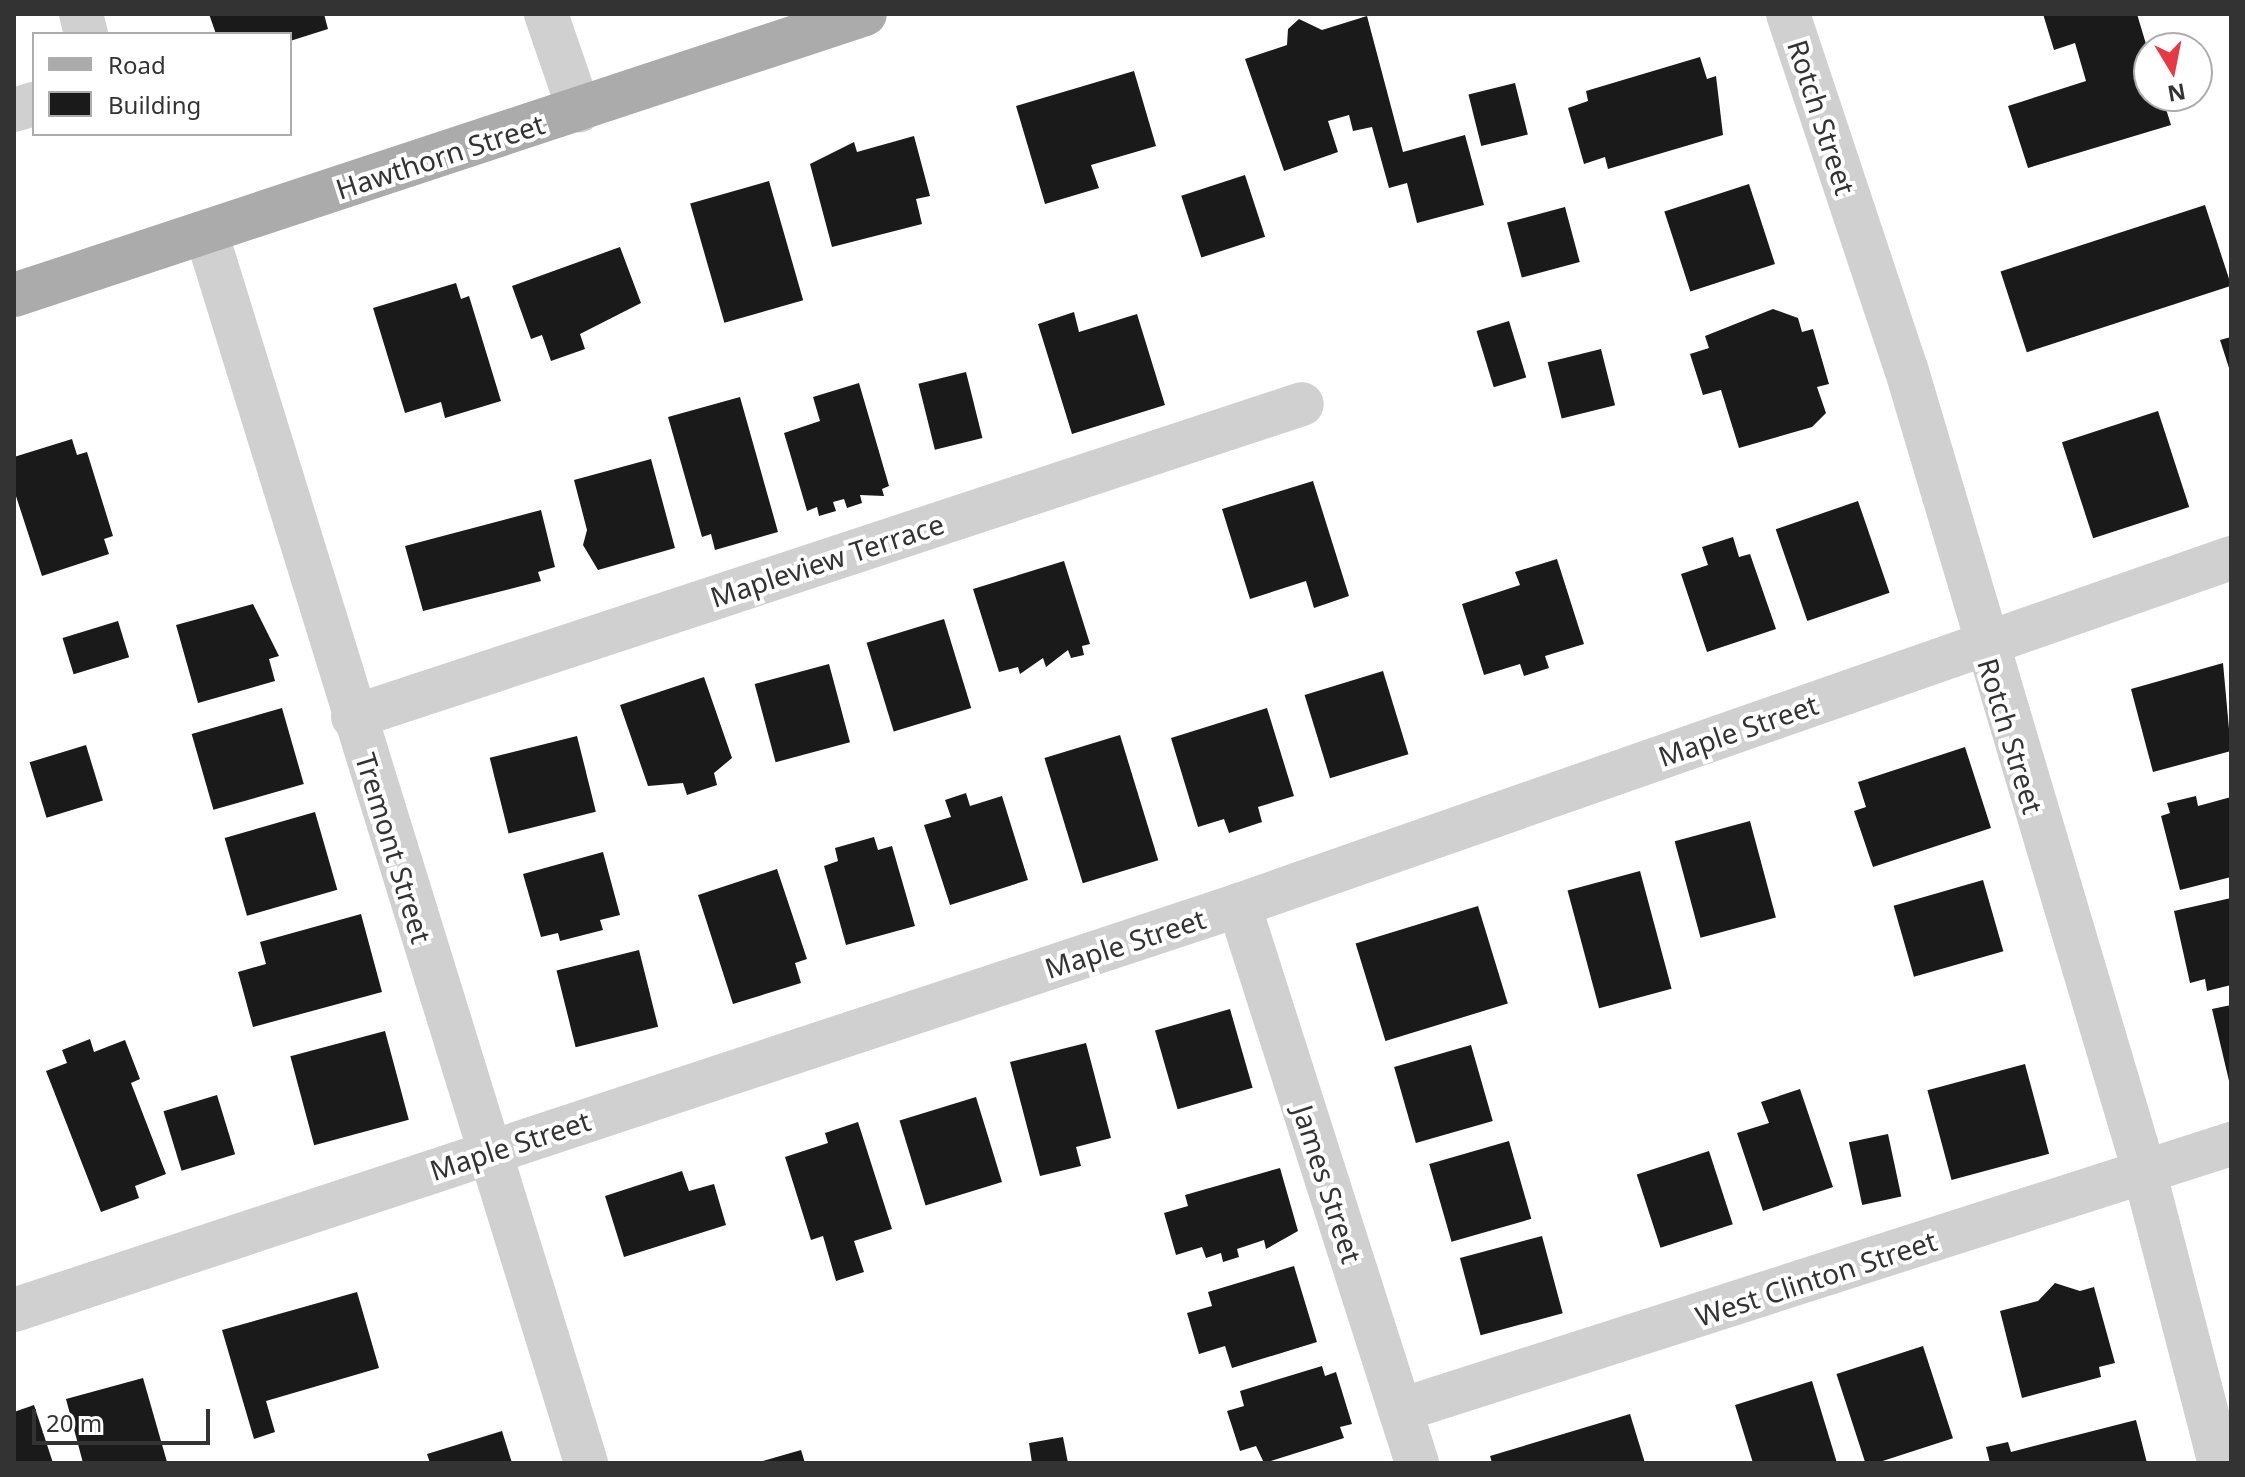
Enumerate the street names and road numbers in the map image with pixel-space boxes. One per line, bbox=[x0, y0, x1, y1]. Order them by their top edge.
street label: Rotch Street bbox=[1781, 35, 1863, 199]
street label: Hawthorn Street bbox=[332, 106, 548, 206]
street label: Mapleview Terrace bbox=[706, 506, 948, 614]
street label: Rotch Street bbox=[1971, 654, 2051, 818]
street label: Maple Street bbox=[1654, 687, 1822, 773]
street label: Tremont Street bbox=[349, 749, 439, 947]
street label: Maple Street bbox=[1040, 901, 1210, 985]
street label: James Street bbox=[1287, 1101, 1369, 1267]
street label: Maple Street bbox=[425, 1103, 595, 1187]
street label: West Clinton Street bbox=[1691, 1223, 1941, 1333]

